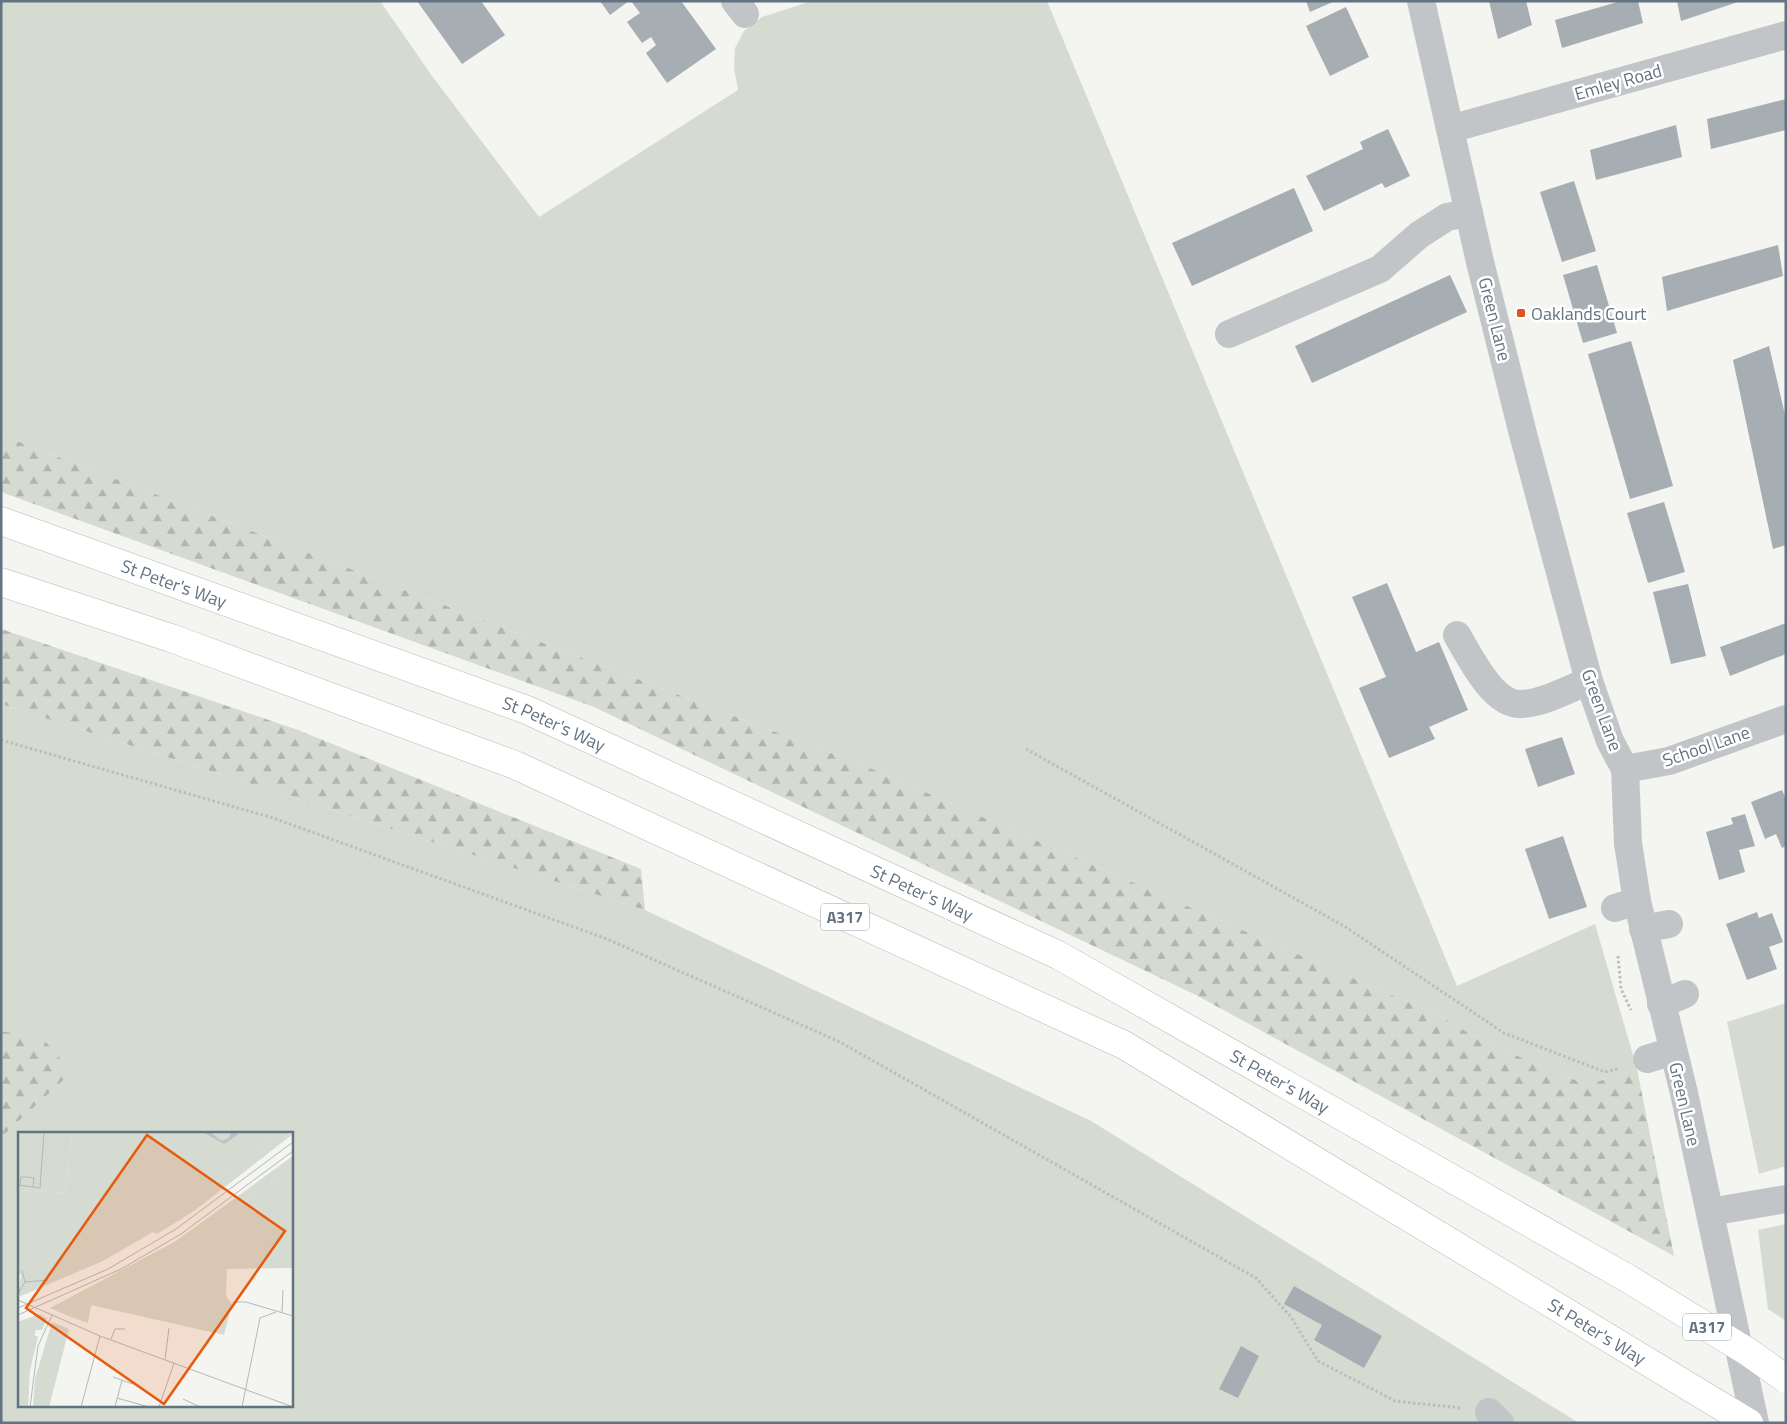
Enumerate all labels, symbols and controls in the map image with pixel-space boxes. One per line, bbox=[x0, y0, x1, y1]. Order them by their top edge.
street label: Emley Road bbox=[1571, 57, 1665, 107]
street label: Green Lane bbox=[1472, 274, 1518, 364]
place label: Oaklands Court bbox=[1531, 300, 1647, 327]
marker: Oaklands Court bbox=[1515, 307, 1527, 319]
street label: St Peter's Way bbox=[118, 552, 231, 615]
street label: Green Lane bbox=[1575, 665, 1629, 755]
street label: St Peter's Way bbox=[499, 689, 610, 758]
street label: School Lane bbox=[1659, 718, 1753, 774]
street label: St Peter's Way bbox=[866, 857, 978, 928]
road number: A317 bbox=[821, 904, 869, 930]
street label: St Peter's Way bbox=[1225, 1042, 1335, 1120]
street label: Green Lane bbox=[1662, 1059, 1708, 1149]
inset map bbox=[18, 1132, 292, 1406]
street label: St Peter's Way bbox=[1543, 1291, 1652, 1372]
road number: A317 bbox=[1683, 1314, 1731, 1340]

